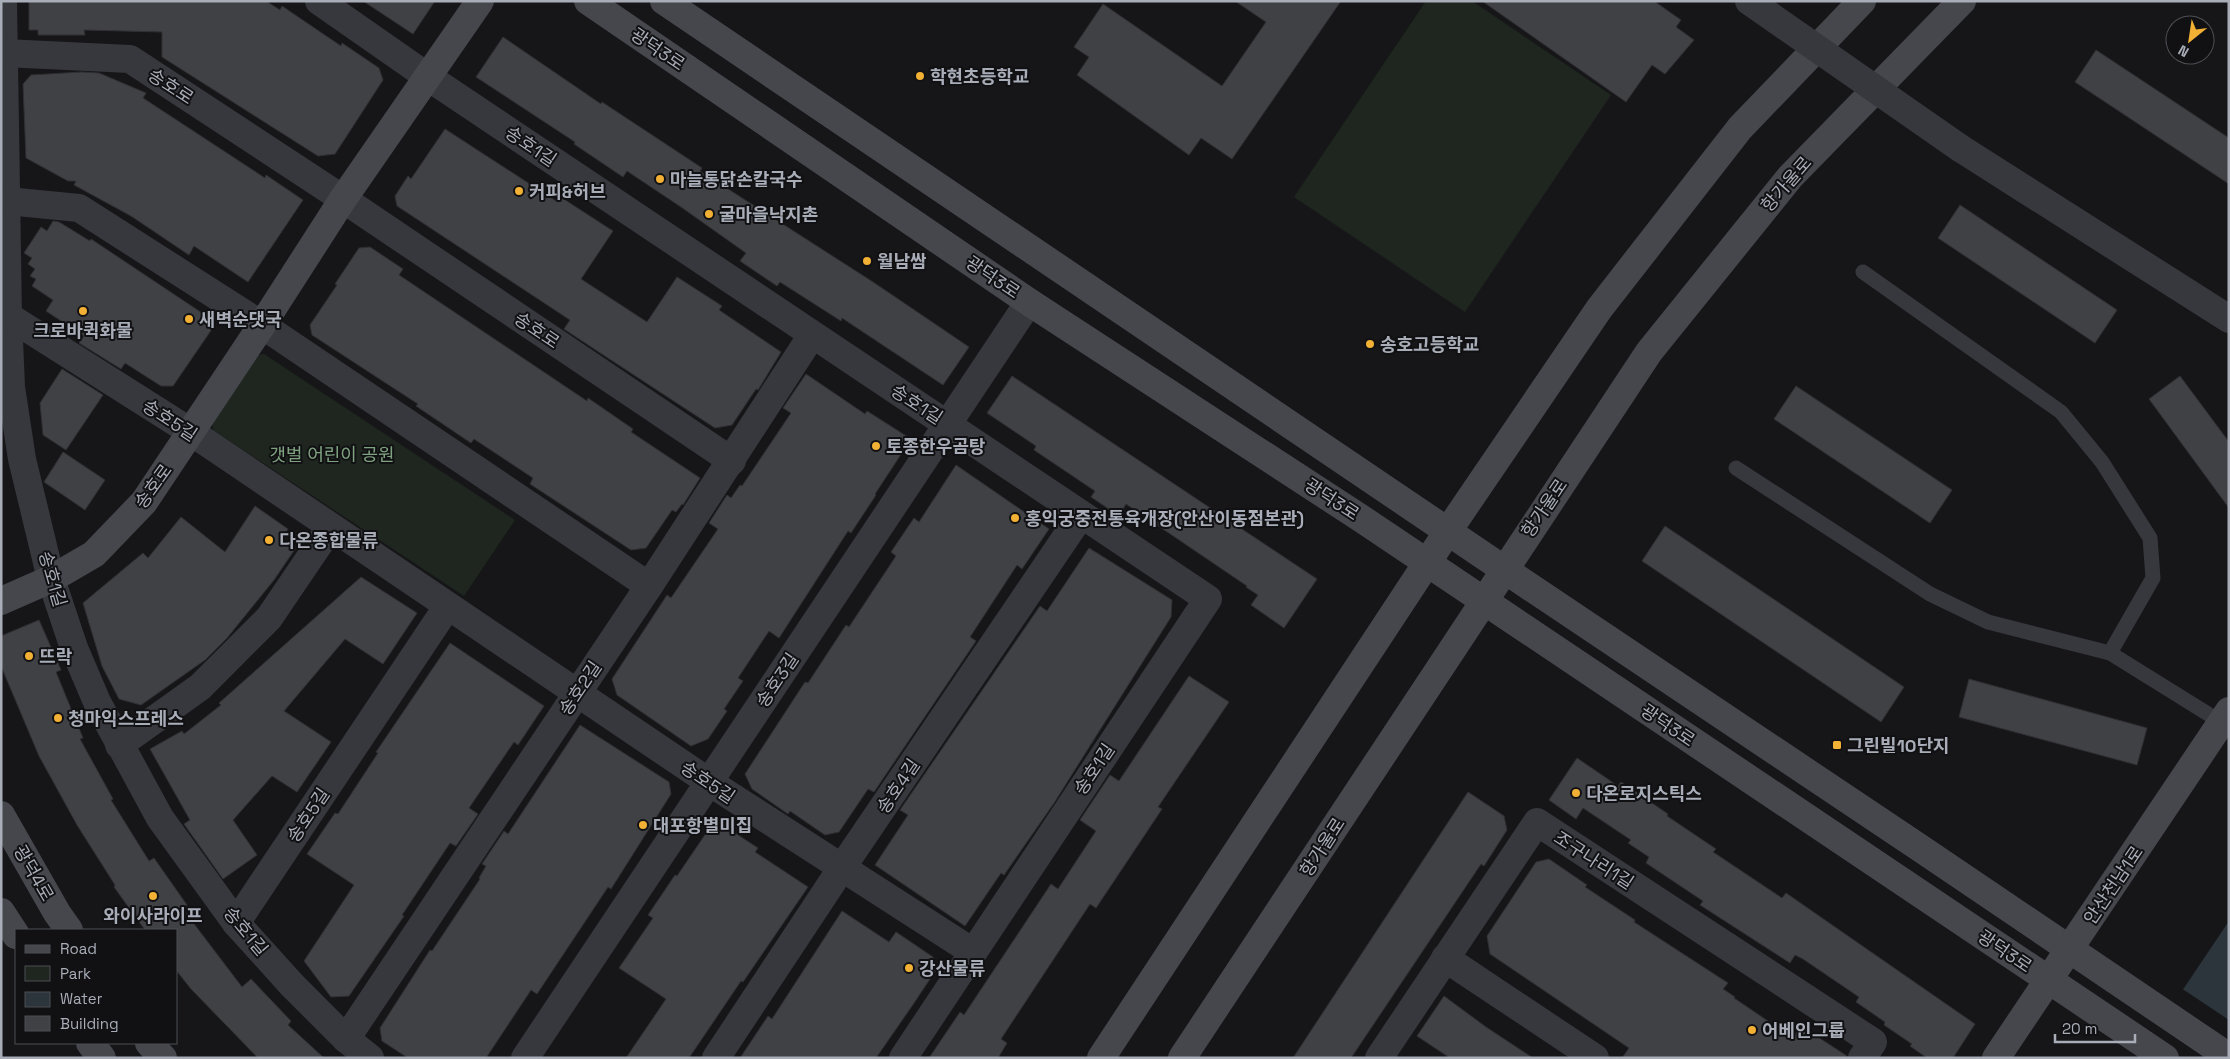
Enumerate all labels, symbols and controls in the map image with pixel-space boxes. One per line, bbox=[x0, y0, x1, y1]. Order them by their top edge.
north arrow bbox=[2165, 15, 2215, 65]
street label: 광덕3로 bbox=[626, 23, 690, 75]
text: N bbox=[2175, 41, 2192, 61]
street label: 송호로 bbox=[144, 63, 198, 109]
place label: 학현초등학교 bbox=[930, 65, 1029, 88]
marker: 학현초등학교 bbox=[914, 70, 926, 82]
street label: 송호1길 bbox=[501, 120, 561, 172]
street label: 항가울로 bbox=[1756, 151, 1816, 217]
place label: 마늘통닭손칼국수 bbox=[670, 168, 802, 191]
marker: 마늘통닭손칼국수 bbox=[654, 173, 666, 185]
place label: 커피&허브 bbox=[529, 180, 606, 203]
marker: 커피&허브 bbox=[513, 185, 525, 197]
place label: 굴마을낙지촌 bbox=[719, 203, 818, 226]
marker: 굴마을낙지촌 bbox=[703, 208, 715, 220]
place label: 월남쌈 bbox=[877, 250, 927, 273]
street label: 광덕3로 bbox=[961, 251, 1025, 303]
marker: 월남쌈 bbox=[861, 255, 873, 267]
marker: 크로바퀵화물 bbox=[77, 305, 89, 317]
street label: 송호로 bbox=[510, 307, 564, 353]
place label: 새벽순댓국 bbox=[199, 308, 282, 331]
marker: 새벽순댓국 bbox=[183, 313, 195, 325]
place label: 크로바퀵화물 bbox=[33, 319, 133, 342]
place label: 송호고등학교 bbox=[1380, 333, 1479, 356]
marker: 송호고등학교 bbox=[1364, 338, 1376, 350]
street label: 송호1길 bbox=[887, 379, 947, 429]
street label: 송호5길 bbox=[138, 394, 202, 446]
place label: 토종한우곰탕 bbox=[886, 435, 986, 458]
marker: 토종한우곰탕 bbox=[870, 440, 882, 452]
park label: 갯벌 어린이 공원 bbox=[269, 443, 395, 466]
street label: 송호로 bbox=[129, 459, 177, 513]
street label: 광덕3로 bbox=[1300, 473, 1364, 525]
street label: 항가울로 bbox=[1516, 474, 1572, 542]
place label: 홍익궁중전통육개장(안산이동점본관) bbox=[1025, 507, 1304, 530]
marker: 홍익궁중전통육개장(안산이동점본관) bbox=[1009, 512, 1021, 524]
place label: 다온종합물류 bbox=[279, 529, 378, 552]
marker: 다온종합물류 bbox=[263, 534, 275, 546]
street label: 송호1길 bbox=[34, 548, 72, 610]
place label: 뜨락 bbox=[39, 645, 73, 668]
street label: 송호3길 bbox=[751, 648, 803, 712]
marker: 뜨락 bbox=[23, 650, 35, 662]
street label: 송호2길 bbox=[554, 656, 606, 720]
street label: 광덕3로 bbox=[1636, 699, 1700, 751]
place label: 청마익스프레스 bbox=[68, 707, 184, 730]
marker: 청마익스프레스 bbox=[52, 712, 64, 724]
place label: 그린빌10단지 bbox=[1847, 734, 1950, 757]
street label: 송호1길 bbox=[1068, 739, 1120, 799]
marker: 그린빌10단지 bbox=[1831, 739, 1843, 751]
street label: 송호4길 bbox=[871, 754, 925, 818]
street label: 송호5길 bbox=[677, 756, 739, 808]
place label: 다온로지스틱스 bbox=[1586, 782, 1702, 805]
street label: 송호5길 bbox=[282, 784, 334, 846]
marker: 다온로지스틱스 bbox=[1570, 787, 1582, 799]
street label: 항가울로 bbox=[1294, 813, 1350, 881]
place label: 대포항별미집 bbox=[653, 814, 752, 837]
marker: 대포항별미집 bbox=[637, 819, 649, 831]
street label: 조구나리1길 bbox=[1550, 826, 1638, 894]
street label: 광덕4로 bbox=[9, 841, 59, 905]
street label: 안산천남1로 bbox=[2078, 841, 2148, 929]
marker: 와이사라이프 bbox=[147, 890, 159, 902]
street label: 송호1길 bbox=[219, 902, 273, 960]
place label: 와이사라이프 bbox=[103, 904, 203, 927]
street label: 광덕3로 bbox=[1973, 925, 2037, 977]
legend bbox=[15, 929, 178, 1044]
text: Road bbox=[60, 939, 97, 958]
place label: 강산물류 bbox=[919, 957, 985, 980]
marker: 강산물류 bbox=[903, 962, 915, 974]
text: Park bbox=[60, 964, 91, 983]
text: Water bbox=[60, 989, 103, 1008]
scale bar bbox=[2055, 1012, 2135, 1044]
text: Building bbox=[60, 1014, 119, 1033]
place label: 어베인그룹 bbox=[1762, 1019, 1845, 1042]
text: 20 m bbox=[2062, 1019, 2097, 1038]
marker: 어베인그룹 bbox=[1746, 1024, 1758, 1036]

